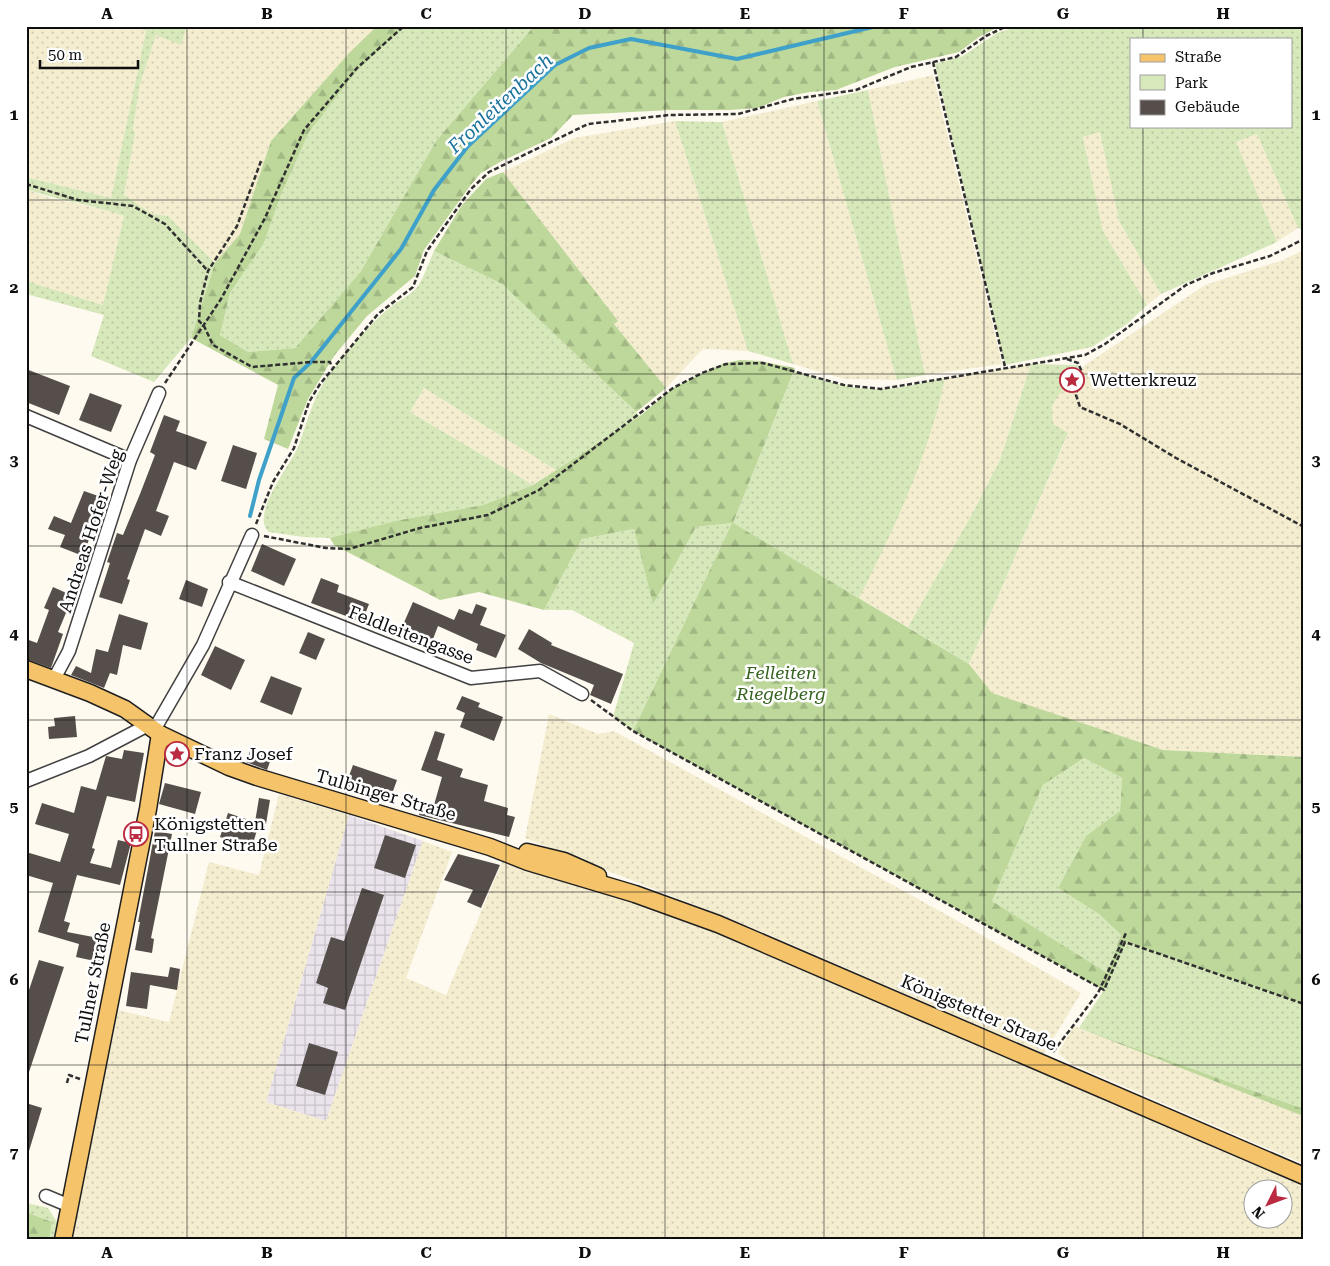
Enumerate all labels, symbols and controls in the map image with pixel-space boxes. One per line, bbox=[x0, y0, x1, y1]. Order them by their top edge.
text: A bbox=[101, 4, 113, 23]
text: B bbox=[261, 4, 273, 23]
text: C bbox=[420, 4, 432, 23]
text: D bbox=[579, 4, 592, 23]
text: E bbox=[740, 4, 750, 23]
text: F bbox=[899, 4, 909, 23]
text: G bbox=[1057, 4, 1070, 23]
text: H bbox=[1216, 4, 1230, 23]
scale bar bbox=[40, 38, 138, 70]
legend bbox=[1130, 38, 1292, 128]
text: 50 m bbox=[48, 46, 83, 64]
text: Straße bbox=[1175, 48, 1222, 66]
water label: Fronleitenbach bbox=[442, 49, 558, 159]
text: Park bbox=[1175, 74, 1209, 92]
text: Gebäude bbox=[1175, 98, 1240, 116]
text: 1 bbox=[10, 105, 19, 124]
text: 1 bbox=[1312, 105, 1321, 124]
text: 2 bbox=[10, 278, 19, 297]
text: 2 bbox=[1312, 278, 1321, 297]
place icon: Wetterkreuz bbox=[1059, 367, 1085, 393]
place label: Wetterkreuz bbox=[1090, 369, 1197, 390]
street label: Andreas Hofer-Weg bbox=[54, 446, 127, 615]
text: 3 bbox=[10, 451, 19, 470]
text: 3 bbox=[1312, 451, 1321, 470]
street label: Feldleitengasse bbox=[346, 601, 477, 668]
text: 4 bbox=[10, 624, 19, 643]
text: 4 bbox=[1312, 624, 1321, 643]
park label: Felleiten Riegelberg bbox=[735, 662, 826, 704]
place icon: Franz Josef bbox=[164, 741, 190, 767]
place label: Franz Josef bbox=[194, 743, 293, 764]
street label: Tulbinger Straße bbox=[313, 764, 459, 825]
text: 5 bbox=[10, 797, 19, 816]
text: 5 bbox=[1312, 797, 1321, 816]
place label: Königstetten Tullner Straße bbox=[154, 813, 278, 855]
bus stop icon: Königstetten Tullner Straße bbox=[123, 821, 149, 847]
street label: Tullner Straße bbox=[70, 920, 115, 1046]
text: 6 bbox=[10, 970, 19, 989]
street label: Königstetter Straße bbox=[898, 970, 1060, 1055]
text: 6 bbox=[1312, 970, 1321, 989]
text: 7 bbox=[10, 1143, 19, 1162]
text: 7 bbox=[1312, 1143, 1321, 1162]
north arrow bbox=[1242, 1178, 1292, 1228]
text: N bbox=[1249, 1203, 1268, 1222]
text: A bbox=[101, 1243, 113, 1262]
text: B bbox=[261, 1243, 273, 1262]
text: C bbox=[420, 1243, 432, 1262]
text: D bbox=[579, 1243, 592, 1262]
text: E bbox=[740, 1243, 750, 1262]
text: F bbox=[899, 1243, 909, 1262]
text: G bbox=[1057, 1243, 1070, 1262]
text: H bbox=[1216, 1243, 1230, 1262]

